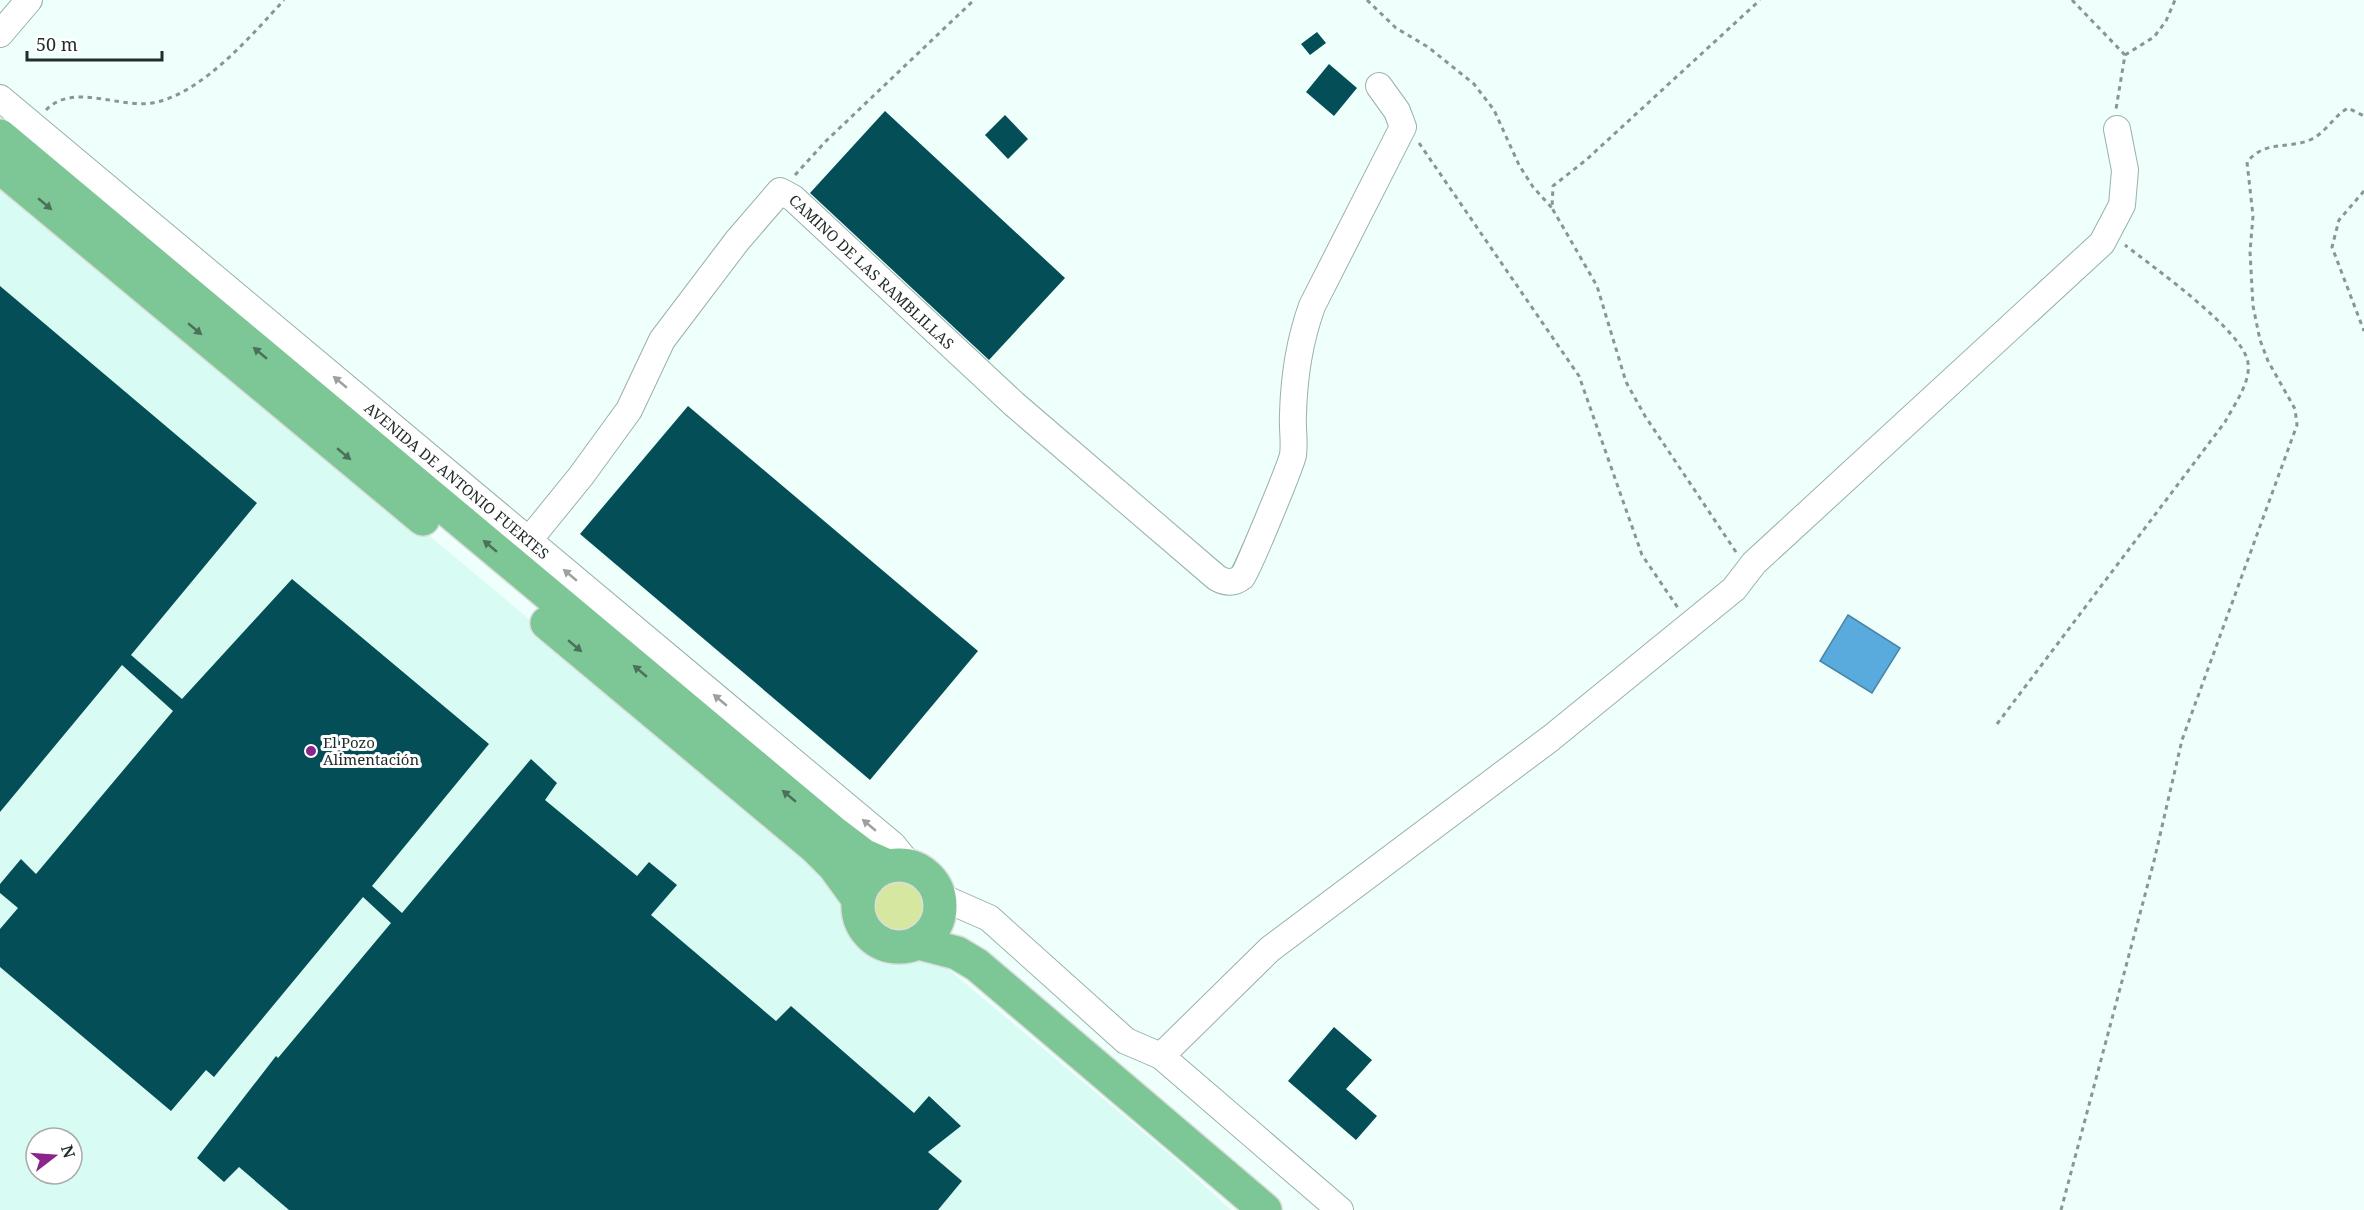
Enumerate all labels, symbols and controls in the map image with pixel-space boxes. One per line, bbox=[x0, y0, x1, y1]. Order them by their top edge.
scale bar bbox=[27, 24, 162, 62]
text: 50 m bbox=[36, 32, 78, 56]
street label: CAMINO DE LAS RAMBLILLAS bbox=[785, 189, 959, 353]
one-way arrow bbox=[37, 197, 52, 210]
one-way arrow bbox=[187, 322, 202, 335]
one-way arrow bbox=[253, 347, 268, 360]
one-way arrow bbox=[332, 376, 348, 389]
street label: AVENIDA DE ANTONIO FUERTES bbox=[361, 398, 553, 563]
one-way arrow bbox=[337, 447, 352, 460]
one-way arrow bbox=[483, 540, 498, 553]
one-way arrow bbox=[563, 569, 578, 582]
one-way arrow bbox=[567, 640, 583, 653]
one-way arrow bbox=[632, 664, 648, 677]
one-way arrow bbox=[713, 694, 728, 707]
place label: El Pozo Alimentación bbox=[323, 732, 419, 769]
marker: El Pozo Alimentación bbox=[304, 744, 318, 758]
one-way arrow bbox=[782, 790, 797, 803]
one-way arrow bbox=[862, 819, 877, 832]
north arrow bbox=[24, 1126, 84, 1186]
text: N bbox=[56, 1142, 81, 1161]

